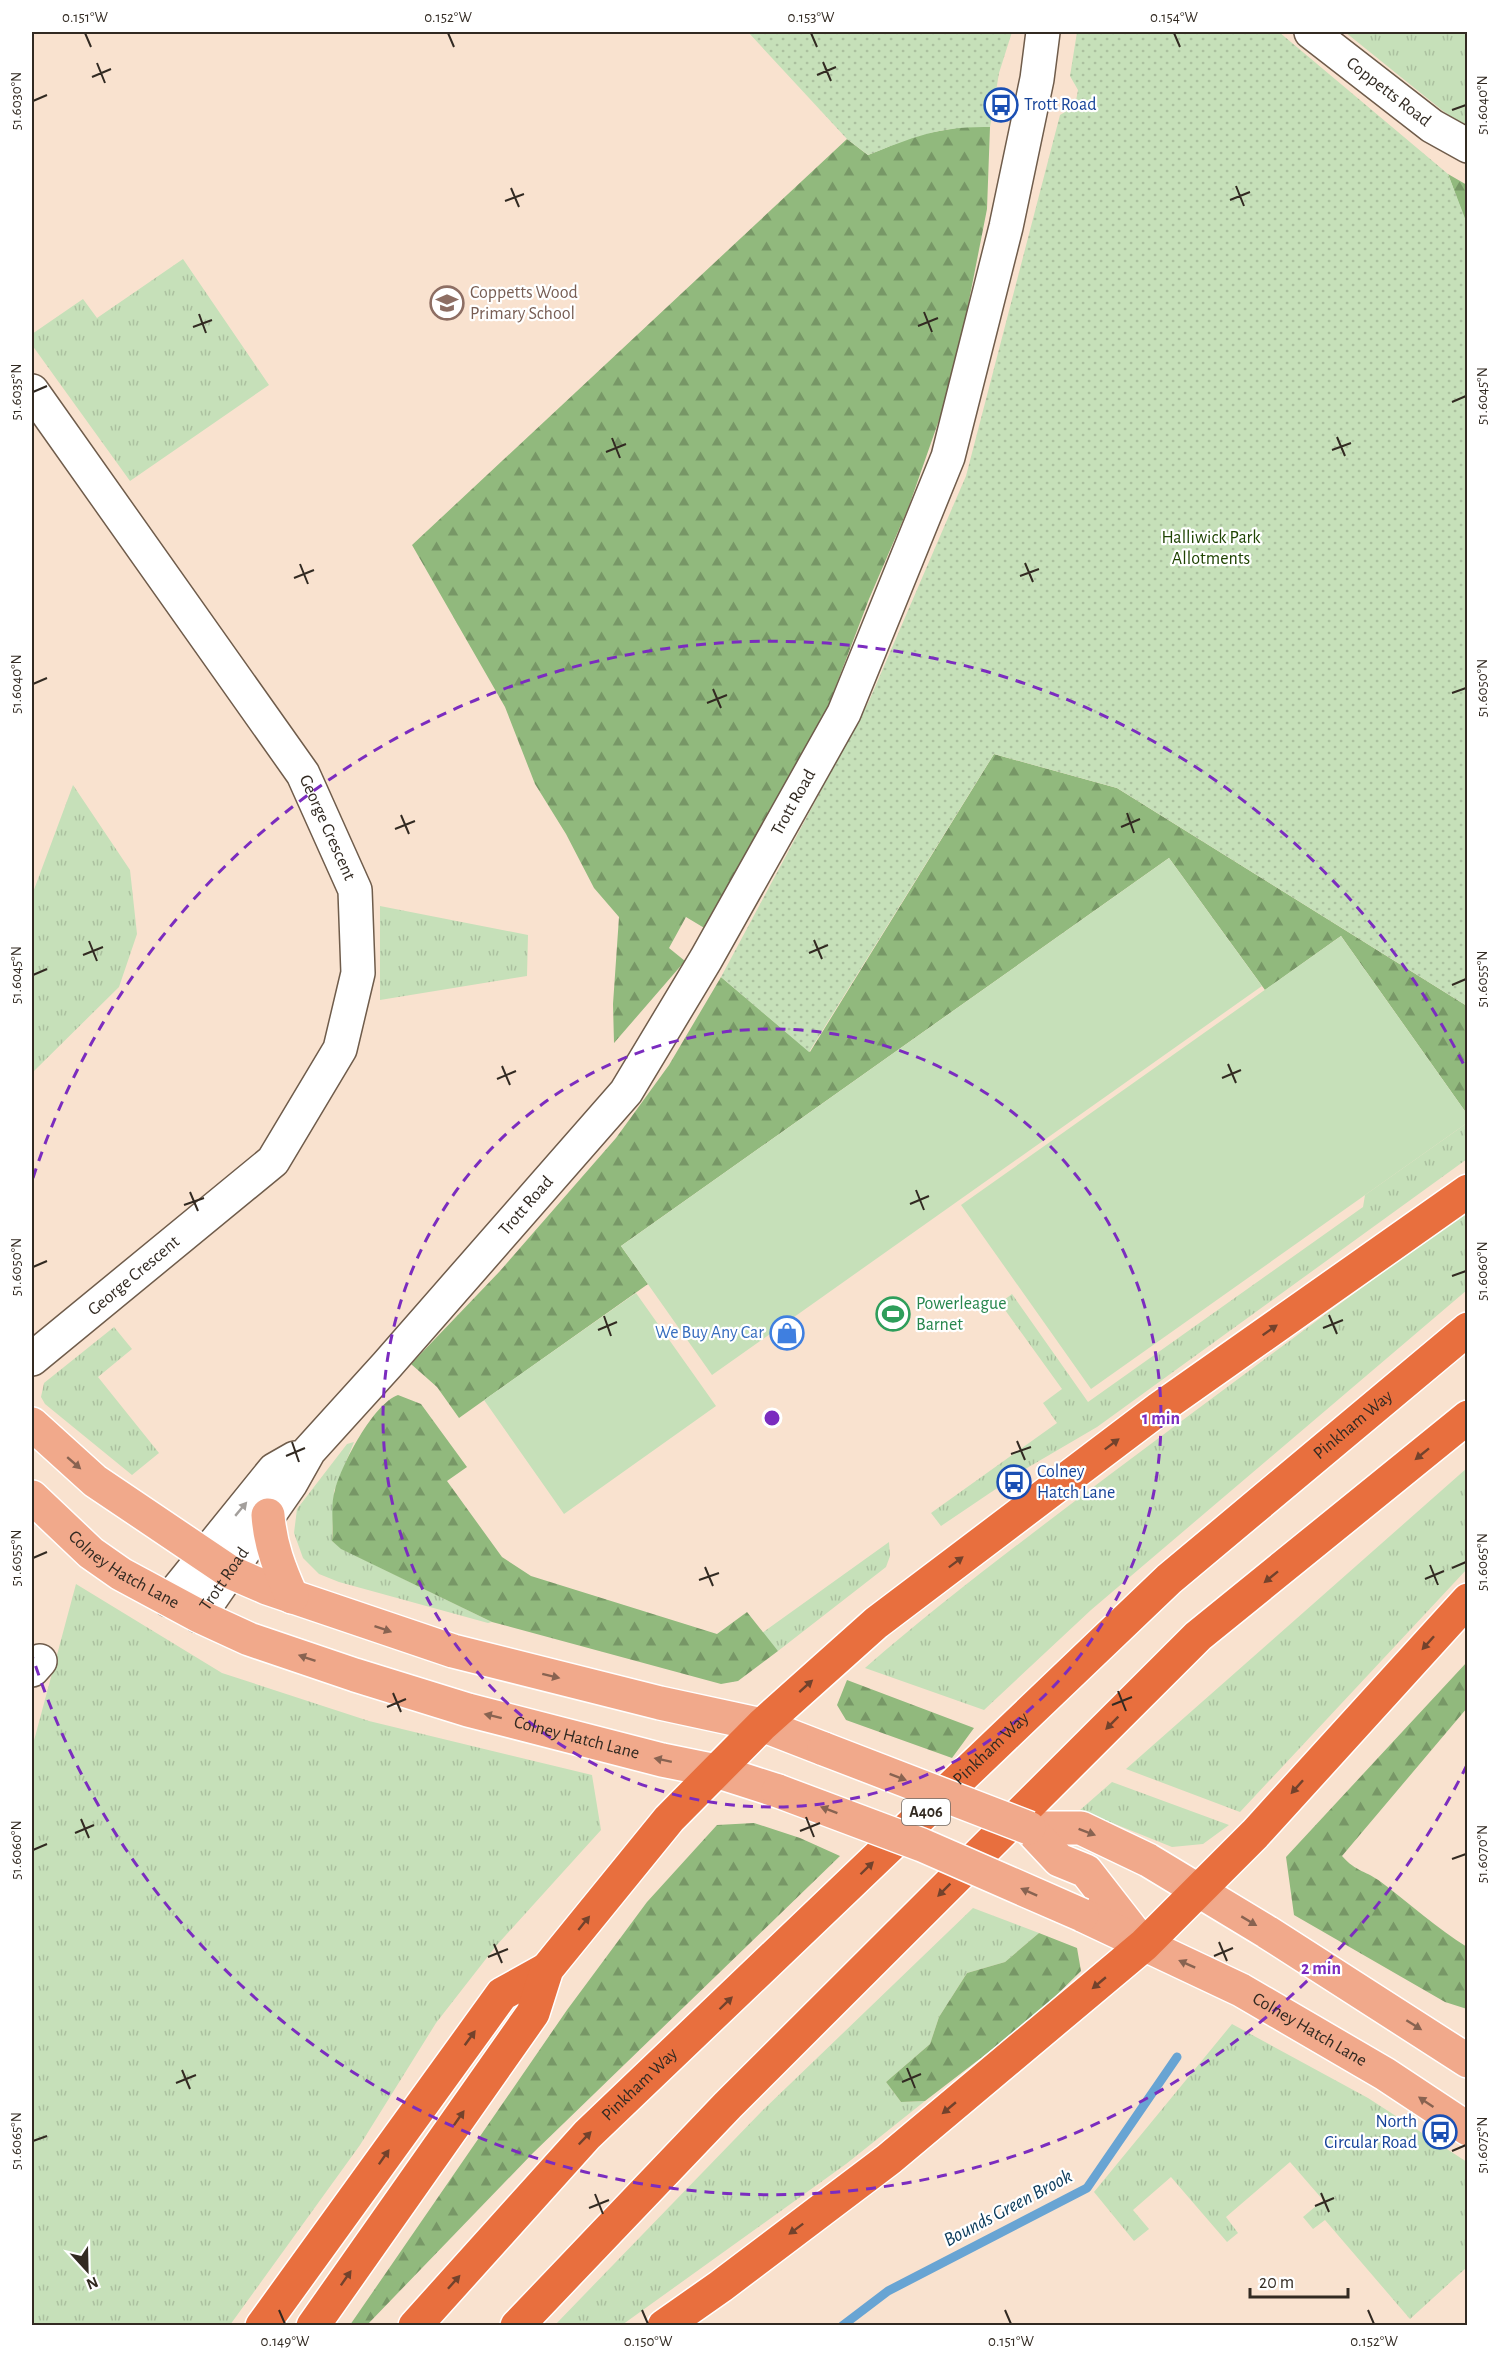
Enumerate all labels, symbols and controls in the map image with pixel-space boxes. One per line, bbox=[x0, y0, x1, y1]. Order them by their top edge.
text: 0.151°W bbox=[62, 10, 109, 25]
text: 0.152°W bbox=[424, 10, 472, 25]
text: 0.153°W bbox=[788, 10, 835, 25]
text: 0.154°W bbox=[1150, 10, 1199, 25]
street label: Coppetts Road bbox=[1343, 54, 1434, 130]
text: 51.6030°N bbox=[9, 72, 24, 130]
text: 51.6040°N bbox=[1475, 75, 1490, 135]
bus stop icon: Trott Road bbox=[983, 87, 1019, 123]
place label: Trott Road bbox=[1024, 96, 1097, 114]
place label: Coppetts Wood Primary School bbox=[470, 284, 578, 323]
school or university icon: Coppetts Wood Primary School bbox=[429, 285, 465, 321]
text: 51.6035°N bbox=[9, 364, 24, 420]
text: 51.6045°N bbox=[1475, 367, 1490, 425]
park label: Halliwick Park Allotments bbox=[1161, 529, 1261, 568]
text: 51.6040°N bbox=[9, 654, 24, 714]
text: 51.6050°N bbox=[1475, 659, 1490, 717]
street label: Trott Road bbox=[768, 766, 819, 839]
street label: George Crescent bbox=[296, 772, 359, 883]
text: 51.6045°N bbox=[9, 946, 24, 1004]
text: 51.6055°N bbox=[1475, 950, 1490, 1008]
street label: Trott Road bbox=[496, 1173, 557, 1239]
street label: George Crescent bbox=[85, 1233, 183, 1319]
text: 51.6050°N bbox=[9, 1238, 24, 1296]
text: 51.6060°N bbox=[1475, 1241, 1490, 1301]
place label: Powerleague Barnet bbox=[916, 1295, 1007, 1334]
sports icon: Powerleague Barnet bbox=[875, 1296, 911, 1332]
shop icon: We Buy Any Car bbox=[769, 1315, 805, 1351]
place label: We Buy Any Car bbox=[655, 1324, 764, 1342]
one-way arrow bbox=[1261, 1324, 1277, 1336]
street label: Pinkham Way bbox=[1310, 1387, 1396, 1463]
centre of rings bbox=[762, 1408, 782, 1428]
text: 1 min bbox=[1142, 1410, 1180, 1428]
one-way arrow bbox=[1104, 1439, 1119, 1451]
one-way arrow bbox=[1414, 1447, 1430, 1460]
one-way arrow bbox=[67, 1456, 82, 1470]
place label: Colney Hatch Lane bbox=[1037, 1463, 1115, 1502]
bus stop icon: Colney Hatch Lane bbox=[996, 1464, 1032, 1500]
one-way arrow bbox=[234, 1502, 247, 1517]
street label: Colney Hatch Lane bbox=[65, 1527, 182, 1612]
text: 51.6055°N bbox=[9, 1529, 24, 1587]
text: 51.6065°N bbox=[1475, 1533, 1490, 1591]
street label: Trott Road bbox=[197, 1544, 253, 1614]
one-way arrow bbox=[948, 1556, 964, 1568]
one-way arrow bbox=[1264, 1570, 1279, 1583]
one-way arrow bbox=[374, 1624, 392, 1634]
one-way arrow bbox=[1422, 1635, 1435, 1650]
one-way arrow bbox=[297, 1653, 315, 1663]
one-way arrow bbox=[542, 1671, 560, 1681]
one-way arrow bbox=[798, 1680, 813, 1693]
street label: Pinkham Way bbox=[950, 1709, 1033, 1789]
one-way arrow bbox=[484, 1711, 502, 1720]
street label: Colney Hatch Lane bbox=[512, 1713, 641, 1763]
one-way arrow bbox=[1105, 1715, 1119, 1730]
one-way arrow bbox=[653, 1755, 672, 1764]
one-way arrow bbox=[889, 1773, 907, 1783]
one-way arrow bbox=[1290, 1780, 1304, 1795]
road number: A406 bbox=[902, 1799, 950, 1825]
one-way arrow bbox=[820, 1804, 838, 1814]
text: 51.6060°N bbox=[9, 1820, 24, 1880]
text: 51.6070°N bbox=[1475, 1825, 1490, 1883]
one-way arrow bbox=[1078, 1827, 1096, 1837]
one-way arrow bbox=[859, 1861, 874, 1875]
one-way arrow bbox=[938, 1882, 952, 1896]
one-way arrow bbox=[1019, 1887, 1037, 1897]
one-way arrow bbox=[577, 1915, 590, 1931]
one-way arrow bbox=[1241, 1916, 1257, 1927]
one-way arrow bbox=[1177, 1959, 1195, 1969]
text: 2 min bbox=[1301, 1960, 1341, 1978]
one-way arrow bbox=[1092, 1976, 1107, 1989]
street label: Colney Hatch Lane bbox=[1249, 1990, 1370, 2070]
one-way arrow bbox=[718, 1996, 733, 2010]
one-way arrow bbox=[1406, 2019, 1422, 2030]
one-way arrow bbox=[464, 2030, 476, 2046]
street label: Pinkham Way bbox=[598, 2044, 681, 2125]
one-way arrow bbox=[1418, 2096, 1434, 2107]
one-way arrow bbox=[941, 2102, 957, 2115]
one-way arrow bbox=[453, 2111, 465, 2127]
text: 51.6065°N bbox=[9, 2112, 24, 2170]
place label: North Circular Road bbox=[1324, 2113, 1417, 2152]
bus stop icon: North Circular Road bbox=[1422, 2114, 1458, 2150]
text: 51.6075°N bbox=[1475, 2116, 1490, 2174]
one-way arrow bbox=[578, 2130, 592, 2145]
one-way arrow bbox=[378, 2149, 389, 2165]
water label: Bounds Green Brook bbox=[940, 2166, 1076, 2250]
one-way arrow bbox=[789, 2223, 805, 2235]
north arrow bbox=[57, 2240, 117, 2300]
scale bar bbox=[1250, 2261, 1348, 2299]
one-way arrow bbox=[340, 2270, 352, 2286]
text: N bbox=[84, 2273, 100, 2292]
text: 20 m bbox=[1259, 2274, 1294, 2292]
one-way arrow bbox=[447, 2275, 460, 2290]
text: 0.149°W bbox=[261, 2334, 310, 2349]
text: 0.150°W bbox=[624, 2334, 673, 2349]
text: 0.151°W bbox=[988, 2334, 1035, 2349]
text: 0.152°W bbox=[1350, 2334, 1398, 2349]

